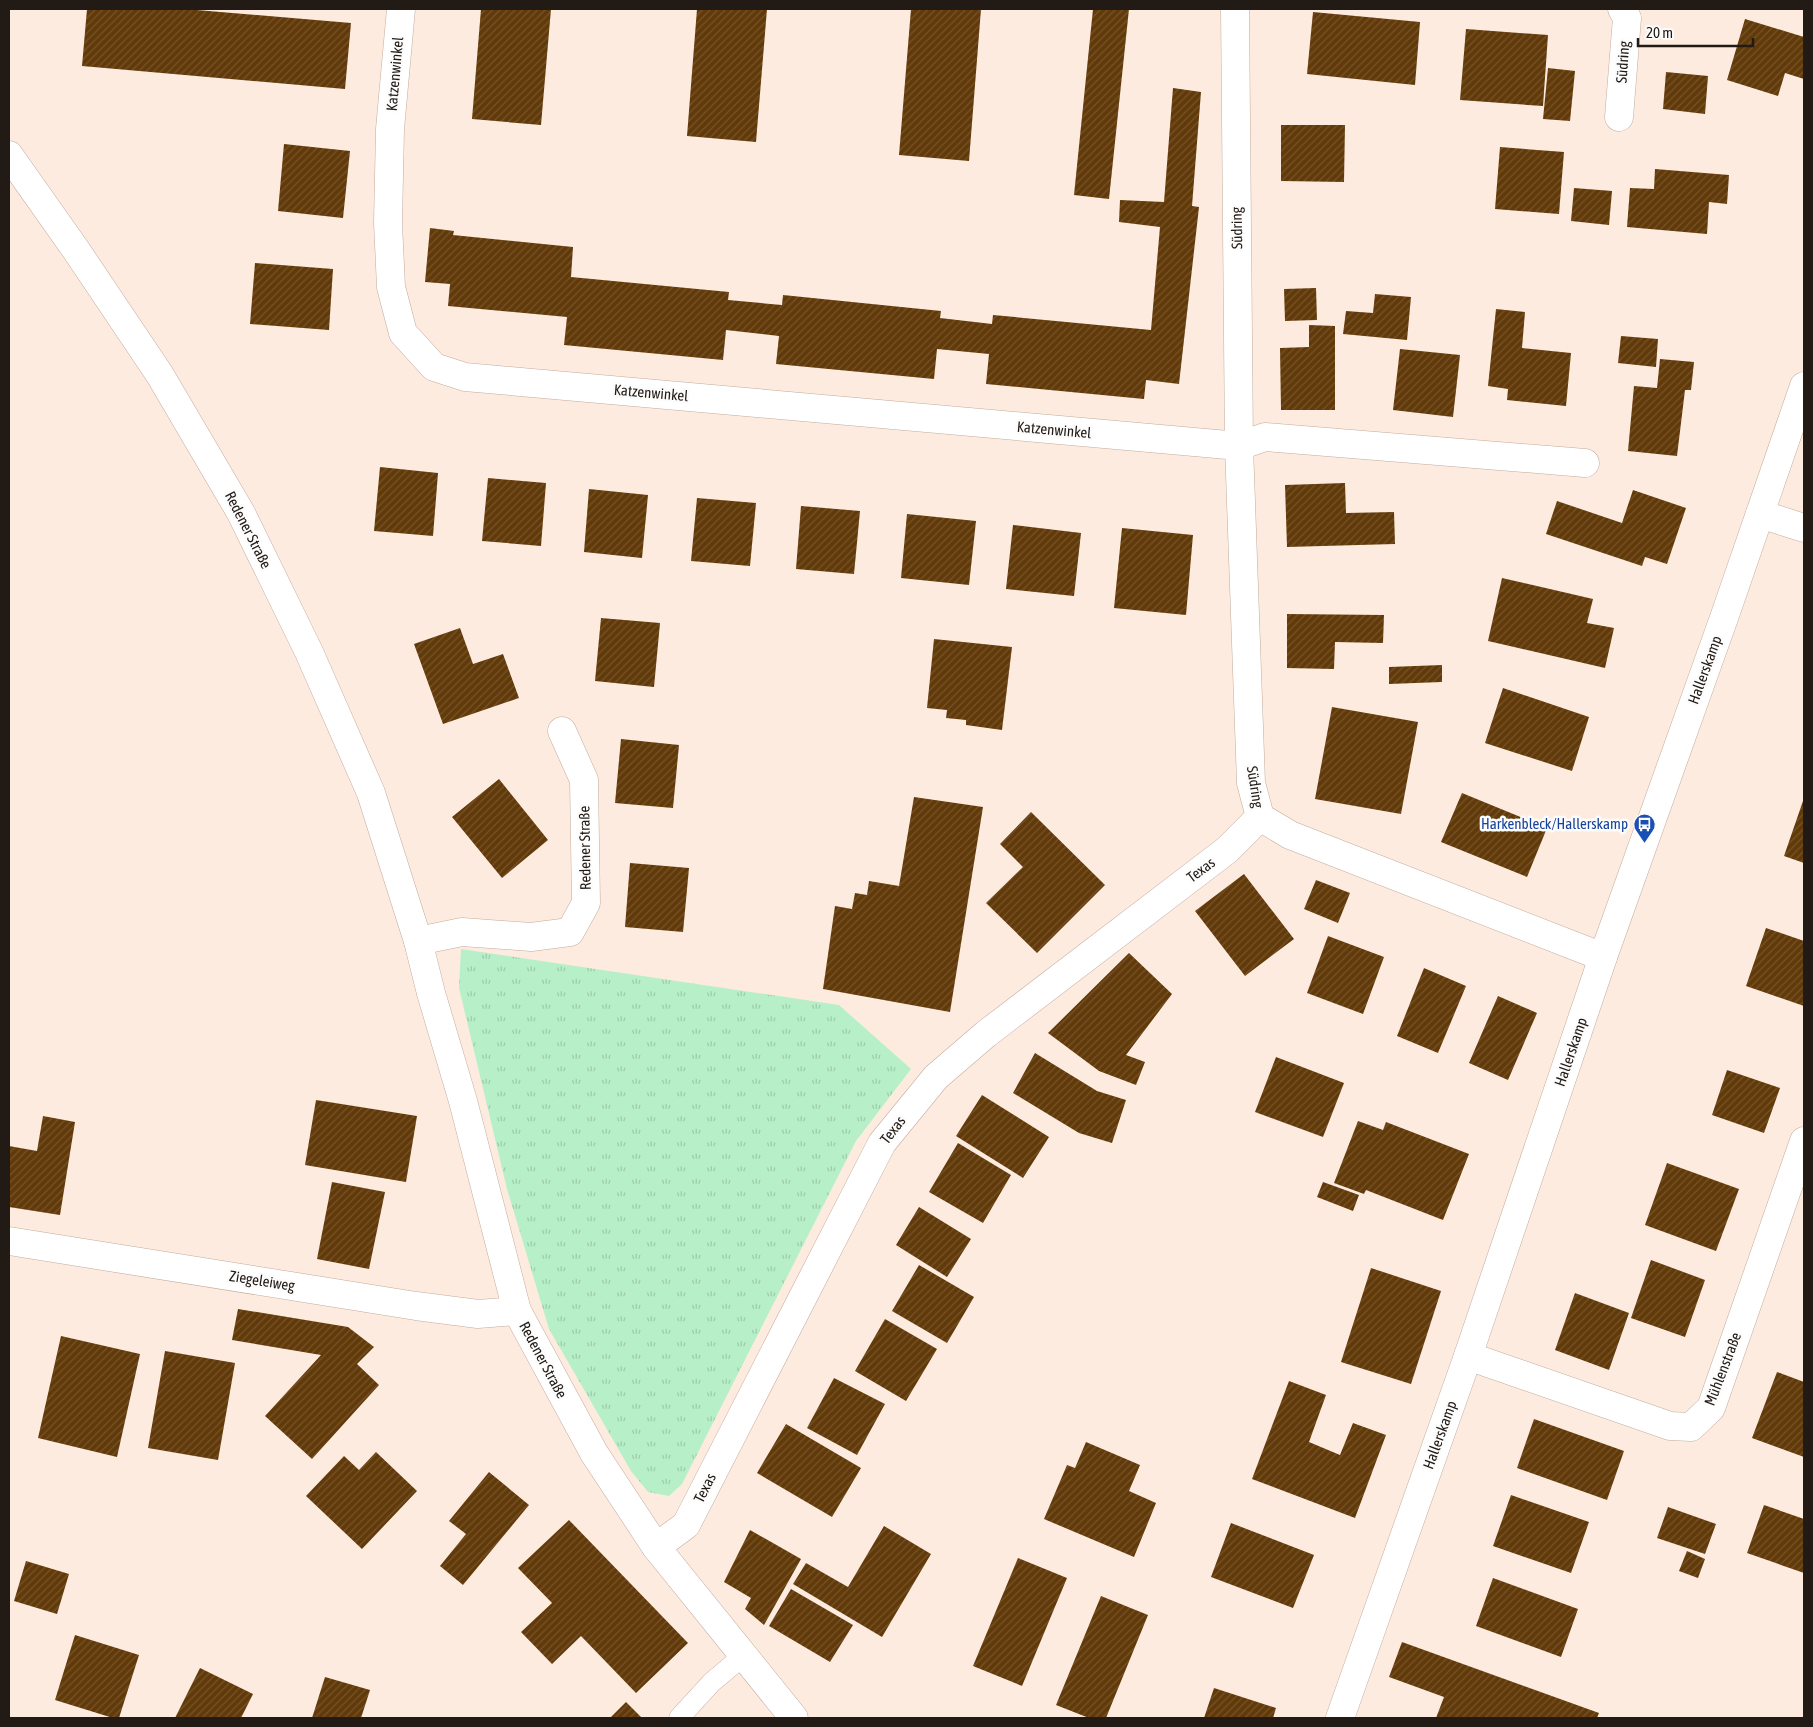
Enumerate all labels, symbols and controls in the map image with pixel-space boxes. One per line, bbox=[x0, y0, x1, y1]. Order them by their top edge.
scale bar bbox=[1638, 15, 1753, 47]
text: 20 m bbox=[1646, 24, 1673, 41]
street label: Katzenwinkel bbox=[383, 36, 406, 112]
street label: Südring bbox=[1613, 40, 1632, 84]
street label: Südring bbox=[1228, 206, 1245, 249]
street label: Katzenwinkel bbox=[613, 381, 689, 404]
street label: Katzenwinkel bbox=[1016, 418, 1092, 441]
street label: Redener Straße bbox=[222, 488, 275, 571]
street label: Hallerskamp bbox=[1684, 633, 1725, 706]
street label: Südring bbox=[1244, 765, 1267, 810]
street label: Redener Straße bbox=[575, 806, 594, 890]
bus stop icon: Harkenbleck/Hallerskamp bbox=[1632, 812, 1656, 843]
place label: Harkenbleck/Hallerskamp bbox=[1481, 815, 1628, 832]
street label: Texas bbox=[1183, 854, 1218, 886]
street label: Hallerskamp bbox=[1551, 1015, 1590, 1088]
street label: Texas bbox=[876, 1112, 909, 1147]
street label: Ziegeleiweg bbox=[228, 1267, 297, 1294]
street label: Redener Straße bbox=[516, 1319, 571, 1401]
street label: Mühlenstraße bbox=[1701, 1330, 1744, 1408]
street label: Hallerskamp bbox=[1419, 1398, 1460, 1471]
street label: Texas bbox=[690, 1470, 719, 1505]

